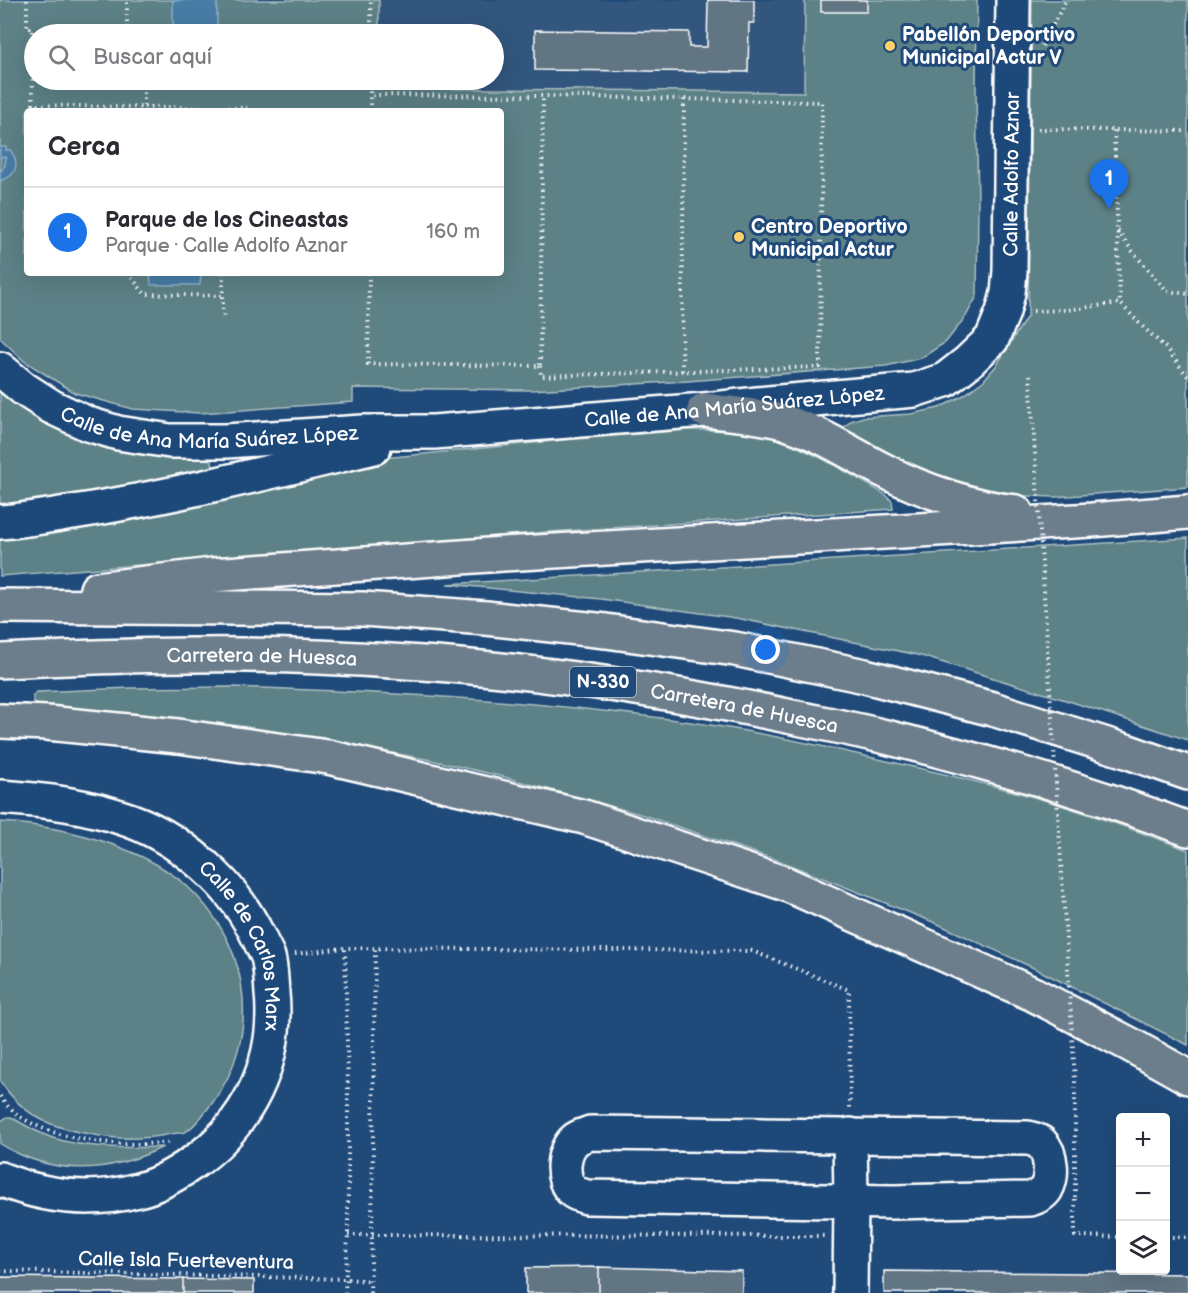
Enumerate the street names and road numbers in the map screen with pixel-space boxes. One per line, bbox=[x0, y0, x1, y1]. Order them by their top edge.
street label: Calle Adolfo Aznar bbox=[999, 91, 1025, 257]
street label: Calle de Ana María Suárez López bbox=[583, 382, 886, 433]
street label: Calle de Ana María Suárez López bbox=[56, 402, 359, 454]
street label: Carretera de Huesca bbox=[166, 644, 358, 672]
road number: N-330 bbox=[570, 667, 636, 697]
street label: Carretera de Huesca bbox=[648, 680, 840, 739]
street label: Calle de Carlos Marx bbox=[193, 856, 284, 1033]
street label: Calle Isla Fuerteventura bbox=[78, 1247, 294, 1275]

